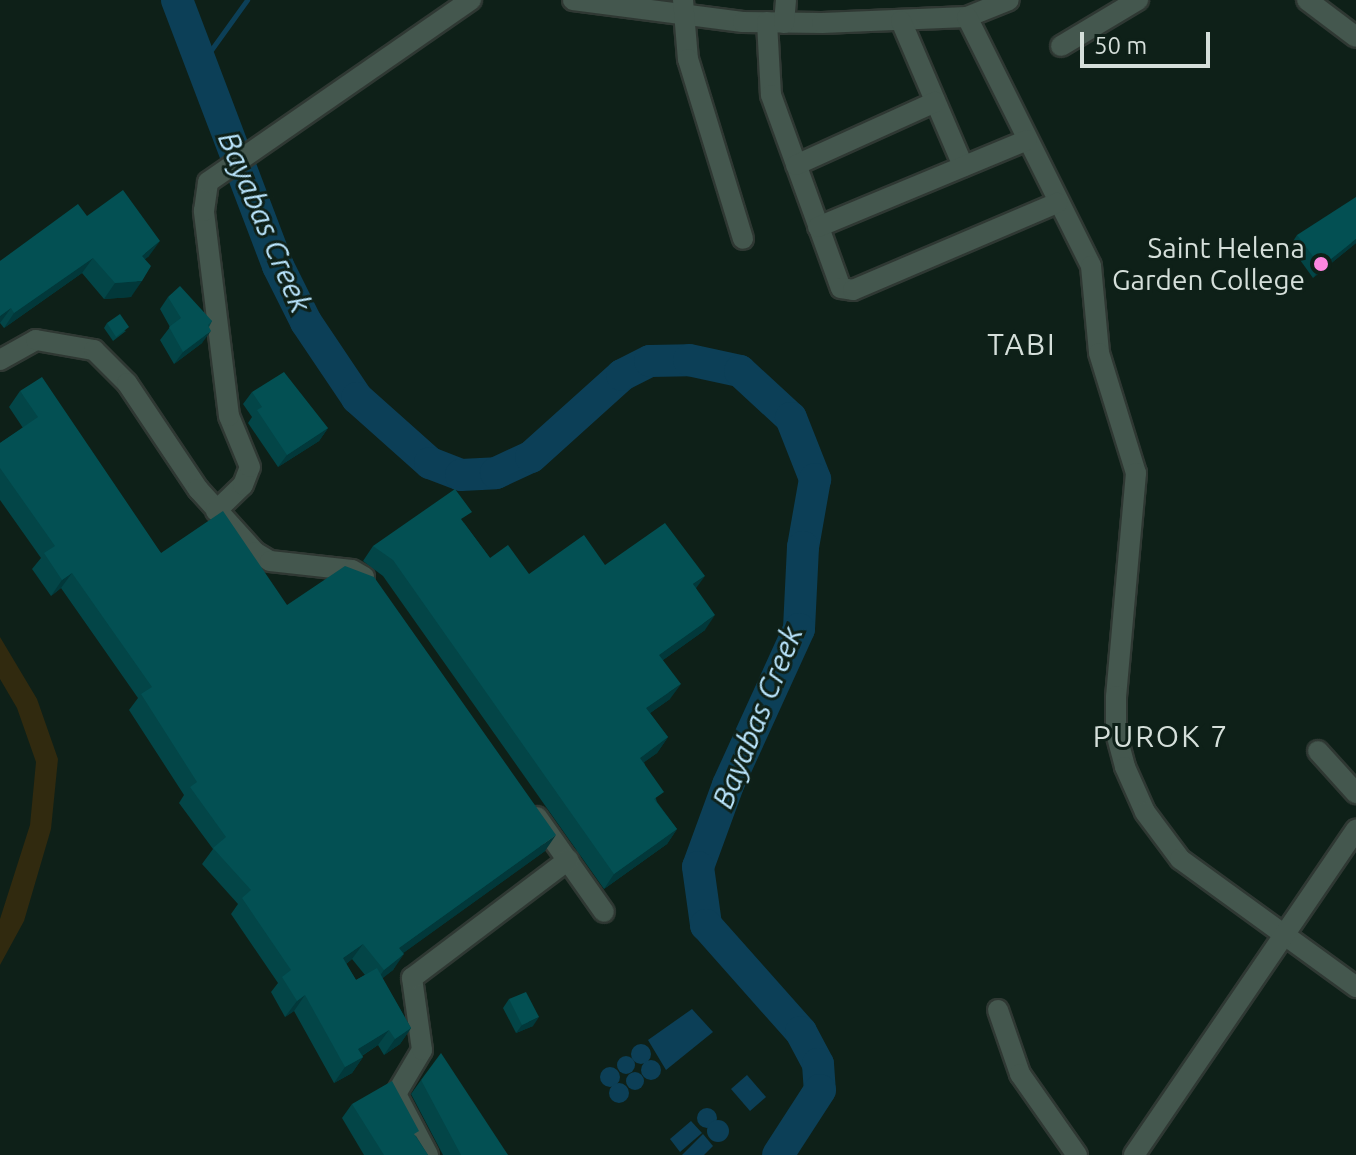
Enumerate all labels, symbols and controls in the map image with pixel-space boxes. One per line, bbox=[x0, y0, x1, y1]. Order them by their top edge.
scale bar bbox=[1084, 16, 1214, 66]
text: 50 m bbox=[1094, 32, 1147, 59]
water label: Bayabas Creek bbox=[211, 126, 319, 318]
place label: Saint Helena Garden College bbox=[1112, 231, 1305, 297]
marker: Saint Helena Garden College bbox=[1312, 255, 1330, 273]
district label: TABI bbox=[987, 326, 1057, 362]
water label: Bayabas Creek bbox=[704, 621, 810, 813]
district label: PUROK 7 bbox=[1093, 718, 1229, 754]

